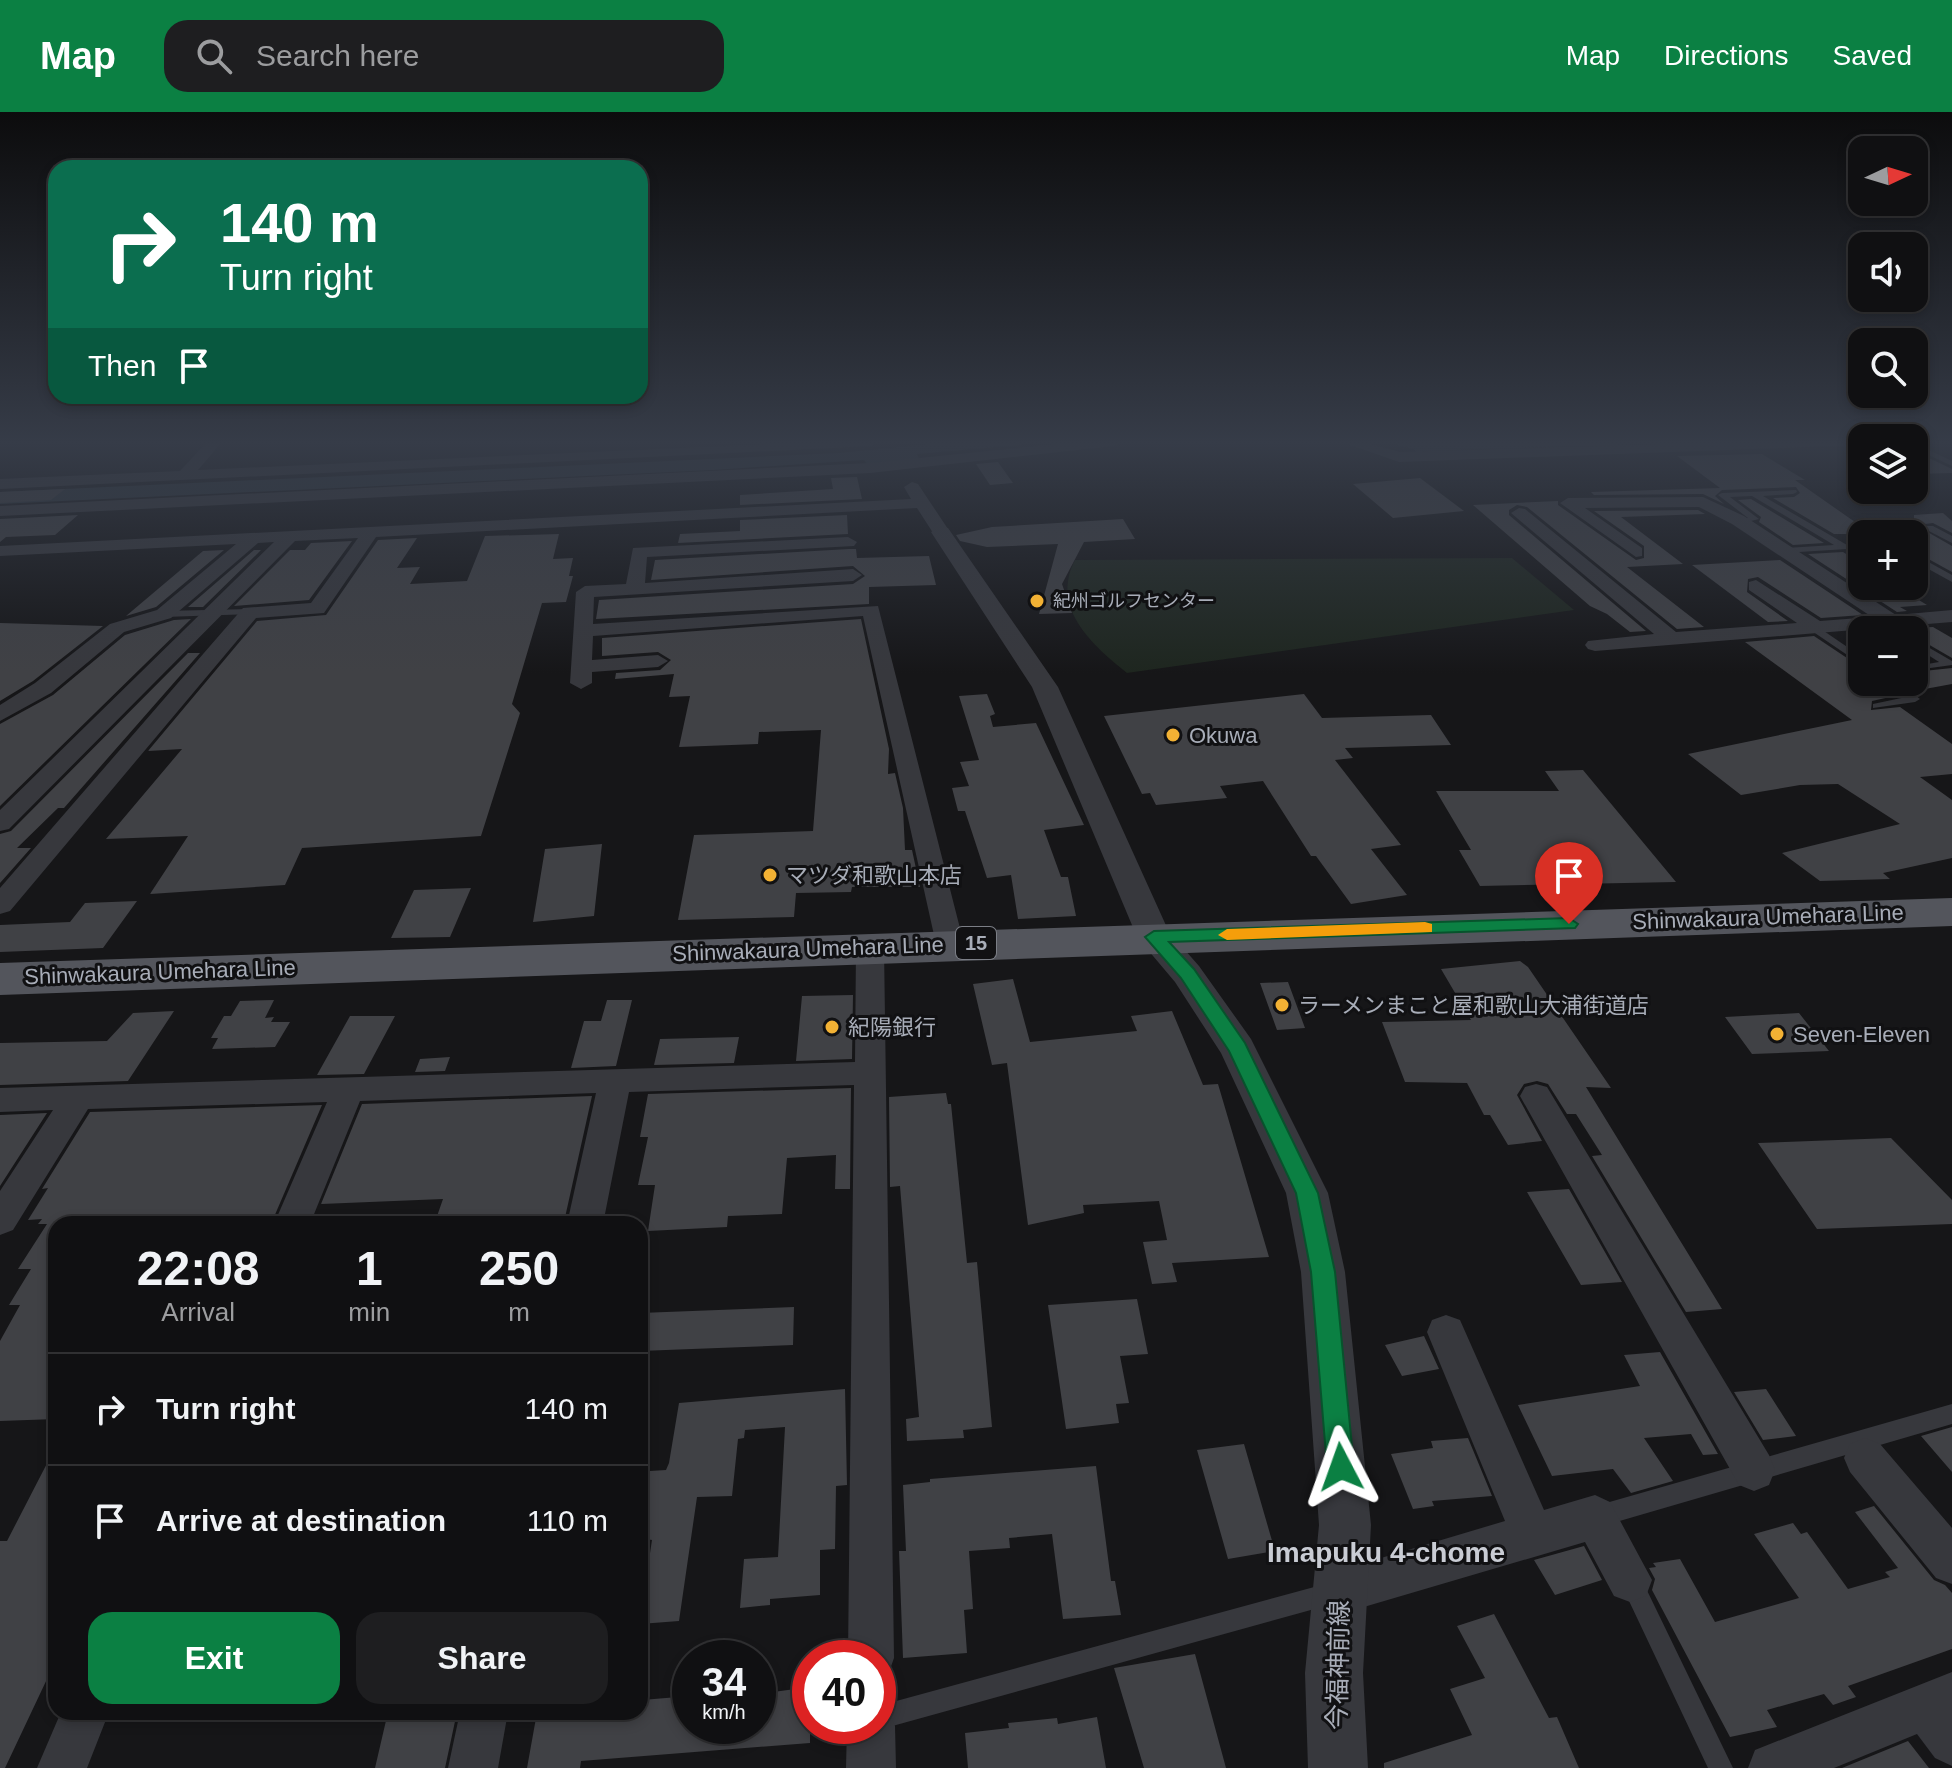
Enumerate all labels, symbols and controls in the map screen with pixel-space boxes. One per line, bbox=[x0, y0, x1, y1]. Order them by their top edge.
search box bbox=[164, 20, 724, 92]
icon: search bbox=[192, 34, 236, 78]
text: Map bbox=[40, 35, 116, 77]
text: Search here bbox=[256, 39, 419, 72]
text: Map bbox=[1566, 40, 1620, 71]
text: Directions bbox=[1664, 40, 1789, 71]
text: Saved bbox=[1833, 40, 1912, 71]
north arrow bbox=[1848, 136, 1928, 216]
map controls bbox=[1848, 136, 1928, 696]
text: 140 m bbox=[220, 191, 379, 254]
icon: right bbox=[88, 192, 192, 296]
button: sound bbox=[1848, 232, 1928, 312]
text: Turn right bbox=[220, 257, 373, 298]
button: search bbox=[1848, 328, 1928, 408]
icon: arrive bbox=[172, 344, 216, 388]
text: Then bbox=[88, 349, 156, 382]
button: layers bbox=[1848, 424, 1928, 504]
button: + bbox=[1848, 520, 1928, 600]
place label: 紀州ゴルフセンター bbox=[1053, 591, 1215, 611]
marker: 紀州ゴルフセンター bbox=[1028, 592, 1046, 610]
button: − bbox=[1848, 616, 1928, 696]
place label: Okuwa bbox=[1189, 723, 1258, 748]
marker: Okuwa bbox=[1164, 726, 1182, 744]
pin bbox=[1535, 842, 1603, 924]
icon: arrive bbox=[1547, 854, 1591, 898]
place label: マツダ和歌山本店 bbox=[786, 863, 962, 888]
marker: マツダ和歌山本店 bbox=[761, 866, 779, 884]
street label: Shinwakaura Umehara Line bbox=[1632, 900, 1904, 934]
road number: 15 bbox=[956, 927, 996, 959]
street label: Shinwakaura Umehara Line bbox=[672, 932, 944, 966]
street label: Shinwakaura Umehara Line bbox=[24, 955, 296, 989]
place label: ラーメンまこと屋和歌山大浦街道店 bbox=[1298, 993, 1649, 1018]
marker: ラーメンまこと屋和歌山大浦街道店 bbox=[1273, 996, 1291, 1014]
place label: 紀陽銀行 bbox=[848, 1015, 936, 1040]
marker: 紀陽銀行 bbox=[823, 1018, 841, 1036]
place label: Seven-Eleven bbox=[1793, 1022, 1930, 1047]
marker: Seven-Eleven bbox=[1768, 1025, 1786, 1043]
text: 22:08 bbox=[137, 1242, 260, 1295]
text: 1 bbox=[356, 1242, 383, 1295]
text: 250 bbox=[479, 1242, 559, 1295]
text: Arrival bbox=[161, 1297, 235, 1327]
text: min bbox=[348, 1297, 390, 1327]
text: m bbox=[508, 1297, 530, 1327]
icon: right bbox=[88, 1387, 132, 1431]
text: Turn right bbox=[156, 1392, 295, 1425]
text: 140 m bbox=[525, 1392, 608, 1425]
position arrow bbox=[1299, 1425, 1383, 1509]
icon: arrive bbox=[88, 1499, 132, 1543]
text: Arrive at destination bbox=[156, 1504, 446, 1537]
text: 110 m bbox=[527, 1504, 608, 1537]
district label: Imapuku 4-chome bbox=[1267, 1537, 1505, 1568]
street label: 今福神前線 bbox=[1322, 1600, 1354, 1730]
button: Exit bbox=[88, 1612, 340, 1704]
button: Share bbox=[356, 1612, 608, 1704]
speed limit sign: 40 bbox=[792, 1640, 896, 1744]
text: 34 bbox=[702, 1660, 746, 1704]
text: km/h bbox=[702, 1701, 746, 1723]

